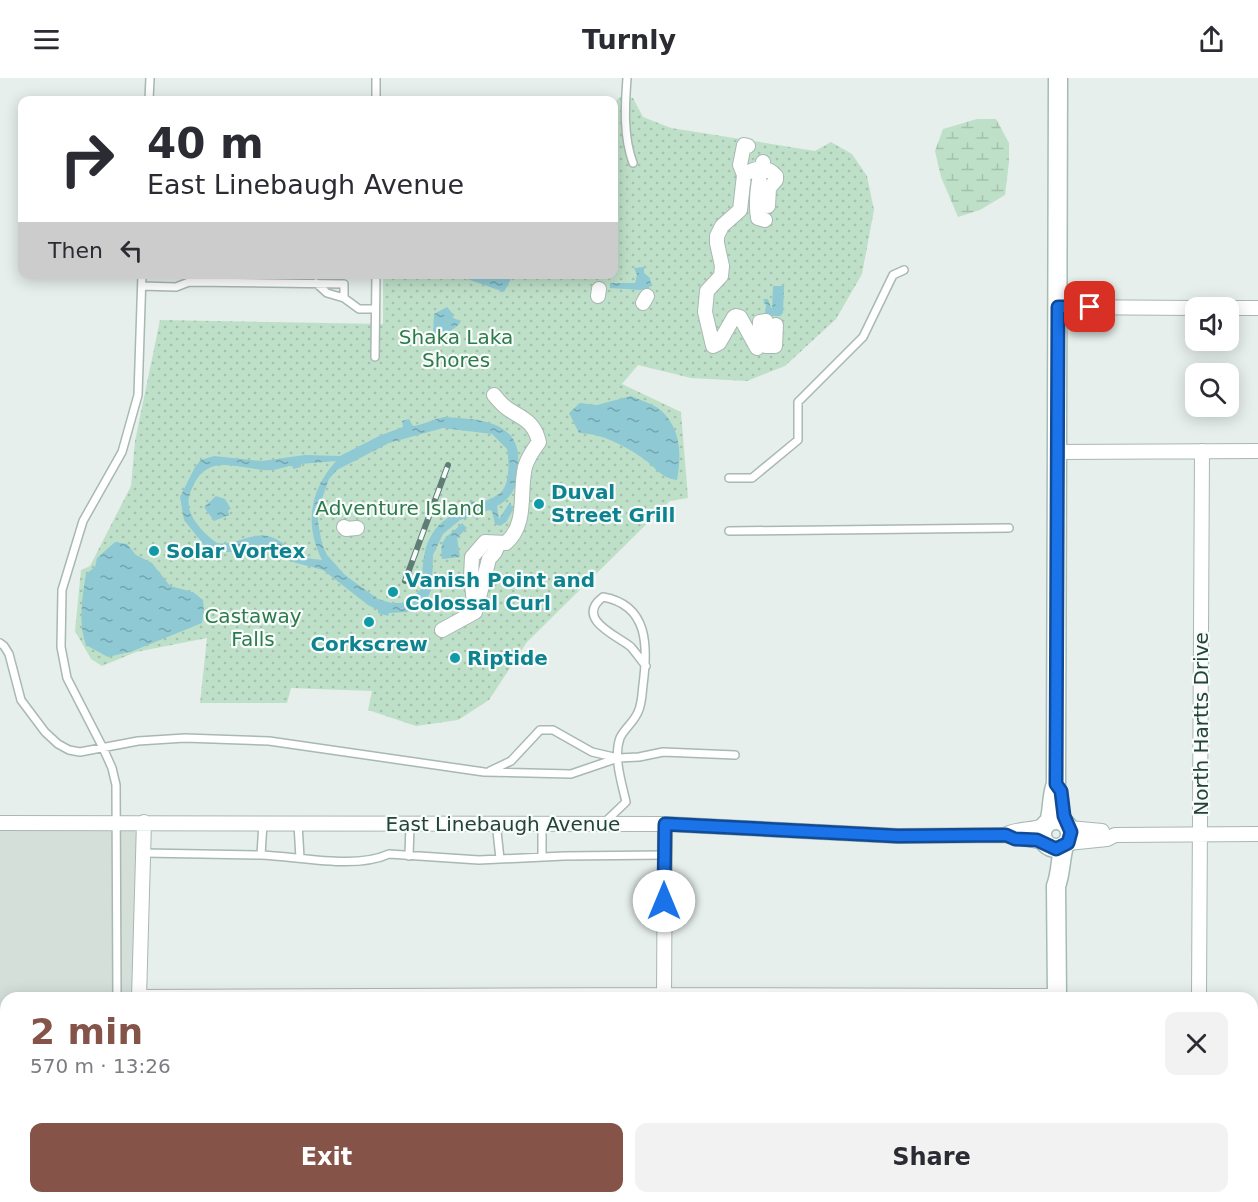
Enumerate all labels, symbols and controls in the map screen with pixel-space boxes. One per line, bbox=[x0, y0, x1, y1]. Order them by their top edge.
icon: menu bbox=[30, 23, 63, 56]
icon: share bbox=[1195, 23, 1228, 56]
text: Turnly bbox=[582, 24, 676, 55]
text: 40 m bbox=[147, 119, 264, 168]
icon: right bbox=[48, 120, 126, 198]
text: East Linebaugh Avenue bbox=[147, 169, 464, 200]
icon: left bbox=[115, 234, 148, 267]
text: Then bbox=[48, 238, 103, 263]
pin bbox=[1064, 281, 1115, 332]
icon: arrive bbox=[1073, 290, 1106, 323]
map controls bbox=[1185, 297, 1239, 417]
button: sound bbox=[1185, 297, 1239, 351]
park label: Shaka Laka Shores bbox=[399, 325, 513, 372]
button: search bbox=[1185, 363, 1239, 417]
place label: Duval Street Grill bbox=[551, 480, 675, 527]
park label: Adventure Island bbox=[315, 496, 485, 520]
marker: Duval Street Grill bbox=[532, 497, 546, 511]
place label: Solar Vortex bbox=[166, 539, 305, 563]
marker: Solar Vortex bbox=[147, 544, 161, 558]
place label: Vanish Point and Colossal Curl bbox=[405, 568, 595, 615]
marker: Vanish Point and Colossal Curl bbox=[386, 585, 400, 599]
park label: Castaway Falls bbox=[204, 604, 302, 651]
marker: Corkscrew bbox=[362, 615, 376, 629]
place label: Corkscrew bbox=[310, 632, 428, 656]
street label: North Hartts Drive bbox=[1189, 632, 1213, 816]
place label: Riptide bbox=[467, 646, 548, 670]
marker: Riptide bbox=[448, 651, 462, 665]
street label: East Linebaugh Avenue bbox=[386, 812, 620, 836]
position arrow bbox=[632, 869, 696, 933]
text: 2 min bbox=[30, 1011, 143, 1052]
button: close bbox=[1165, 1012, 1228, 1075]
text: 570 m · 13:26 bbox=[30, 1054, 171, 1078]
button: Exit bbox=[30, 1123, 623, 1192]
button: Share bbox=[635, 1123, 1228, 1192]

